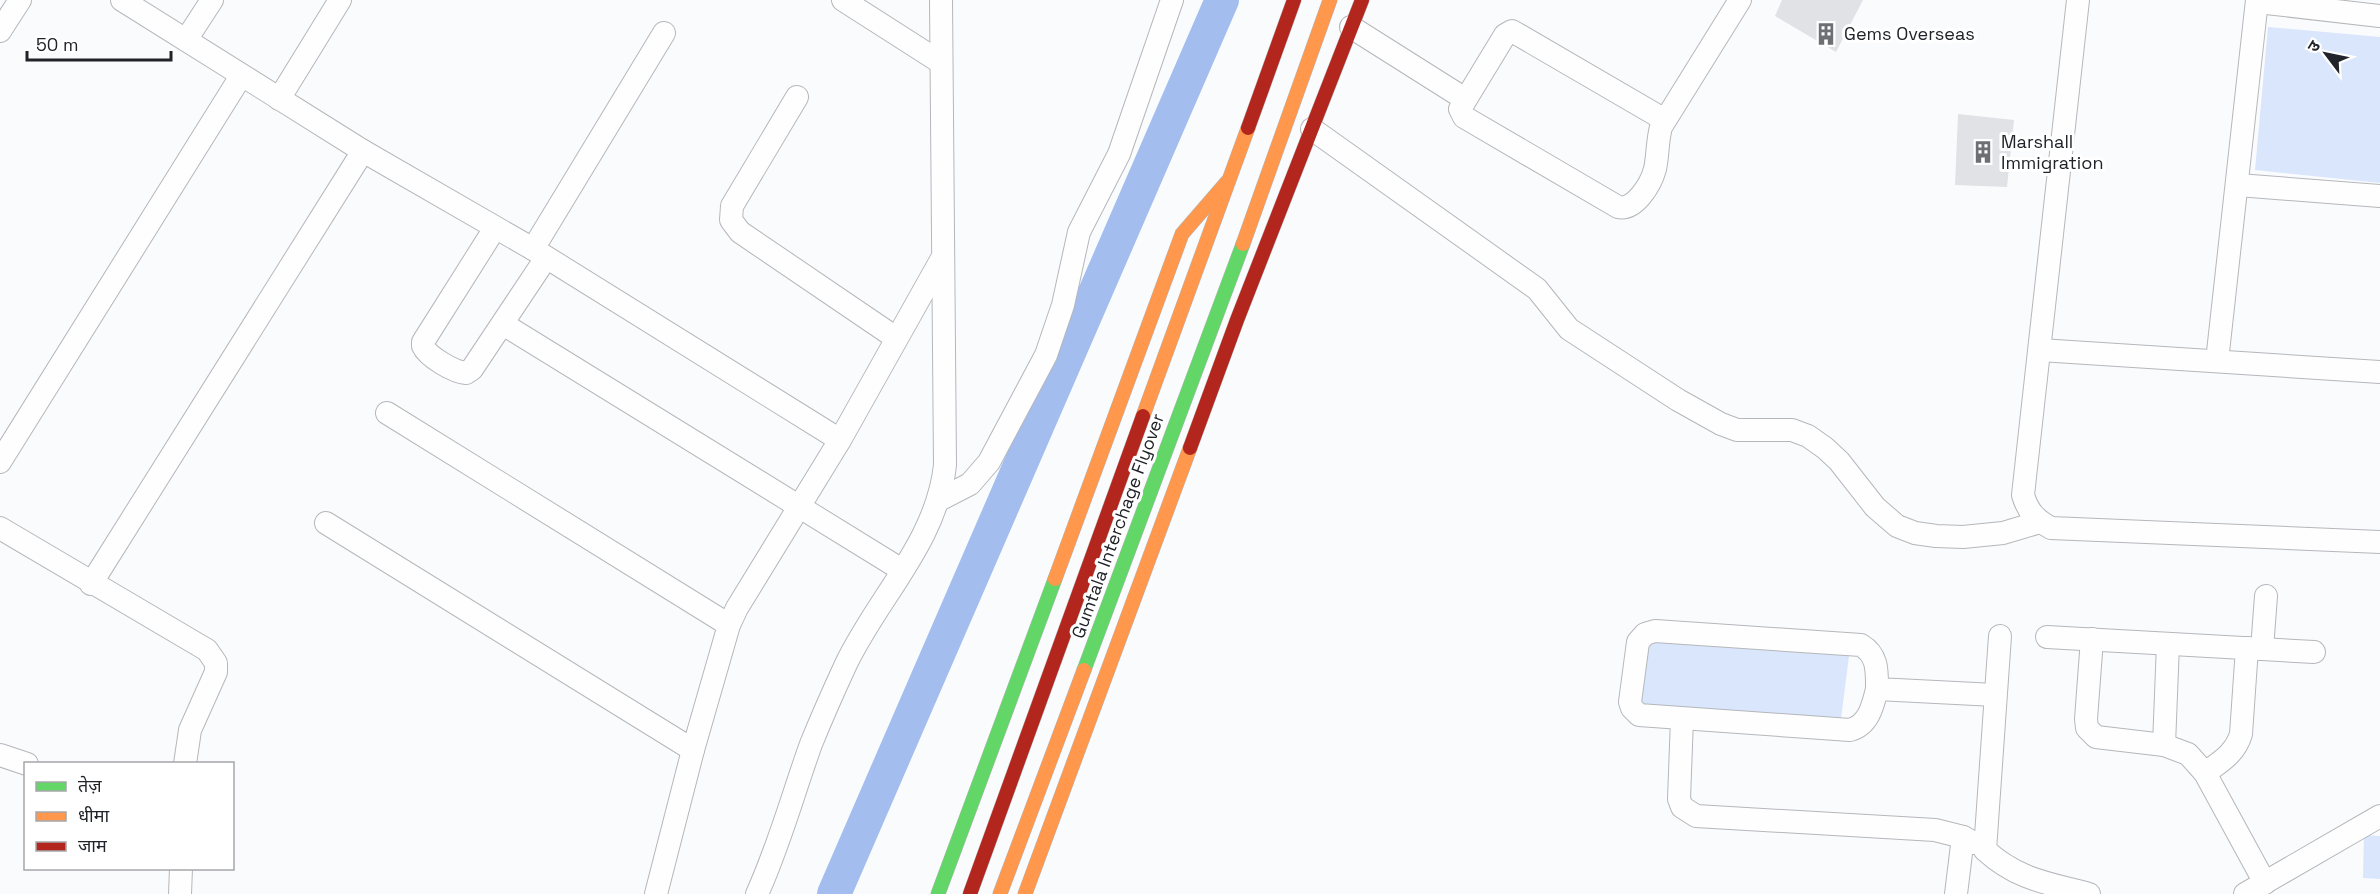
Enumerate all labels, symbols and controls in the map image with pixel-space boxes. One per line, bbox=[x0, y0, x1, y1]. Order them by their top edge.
building icon: Gems Overseas bbox=[1813, 21, 1839, 47]
place label: Gems Overseas bbox=[1844, 22, 1975, 45]
scale bar bbox=[27, 24, 171, 62]
north arrow bbox=[2296, 24, 2356, 84]
text: 50 m bbox=[36, 33, 78, 56]
text: उ bbox=[2302, 36, 2325, 56]
place label: Marshall Immigration bbox=[2001, 130, 2103, 174]
building icon: Marshall Immigration bbox=[1970, 139, 1996, 165]
street label: Gumtala Interchage Flyover bbox=[1066, 410, 1169, 641]
legend bbox=[24, 762, 234, 870]
text: तेज़ bbox=[78, 774, 102, 797]
text: धीमा bbox=[78, 804, 109, 827]
text: जाम bbox=[78, 834, 108, 857]

